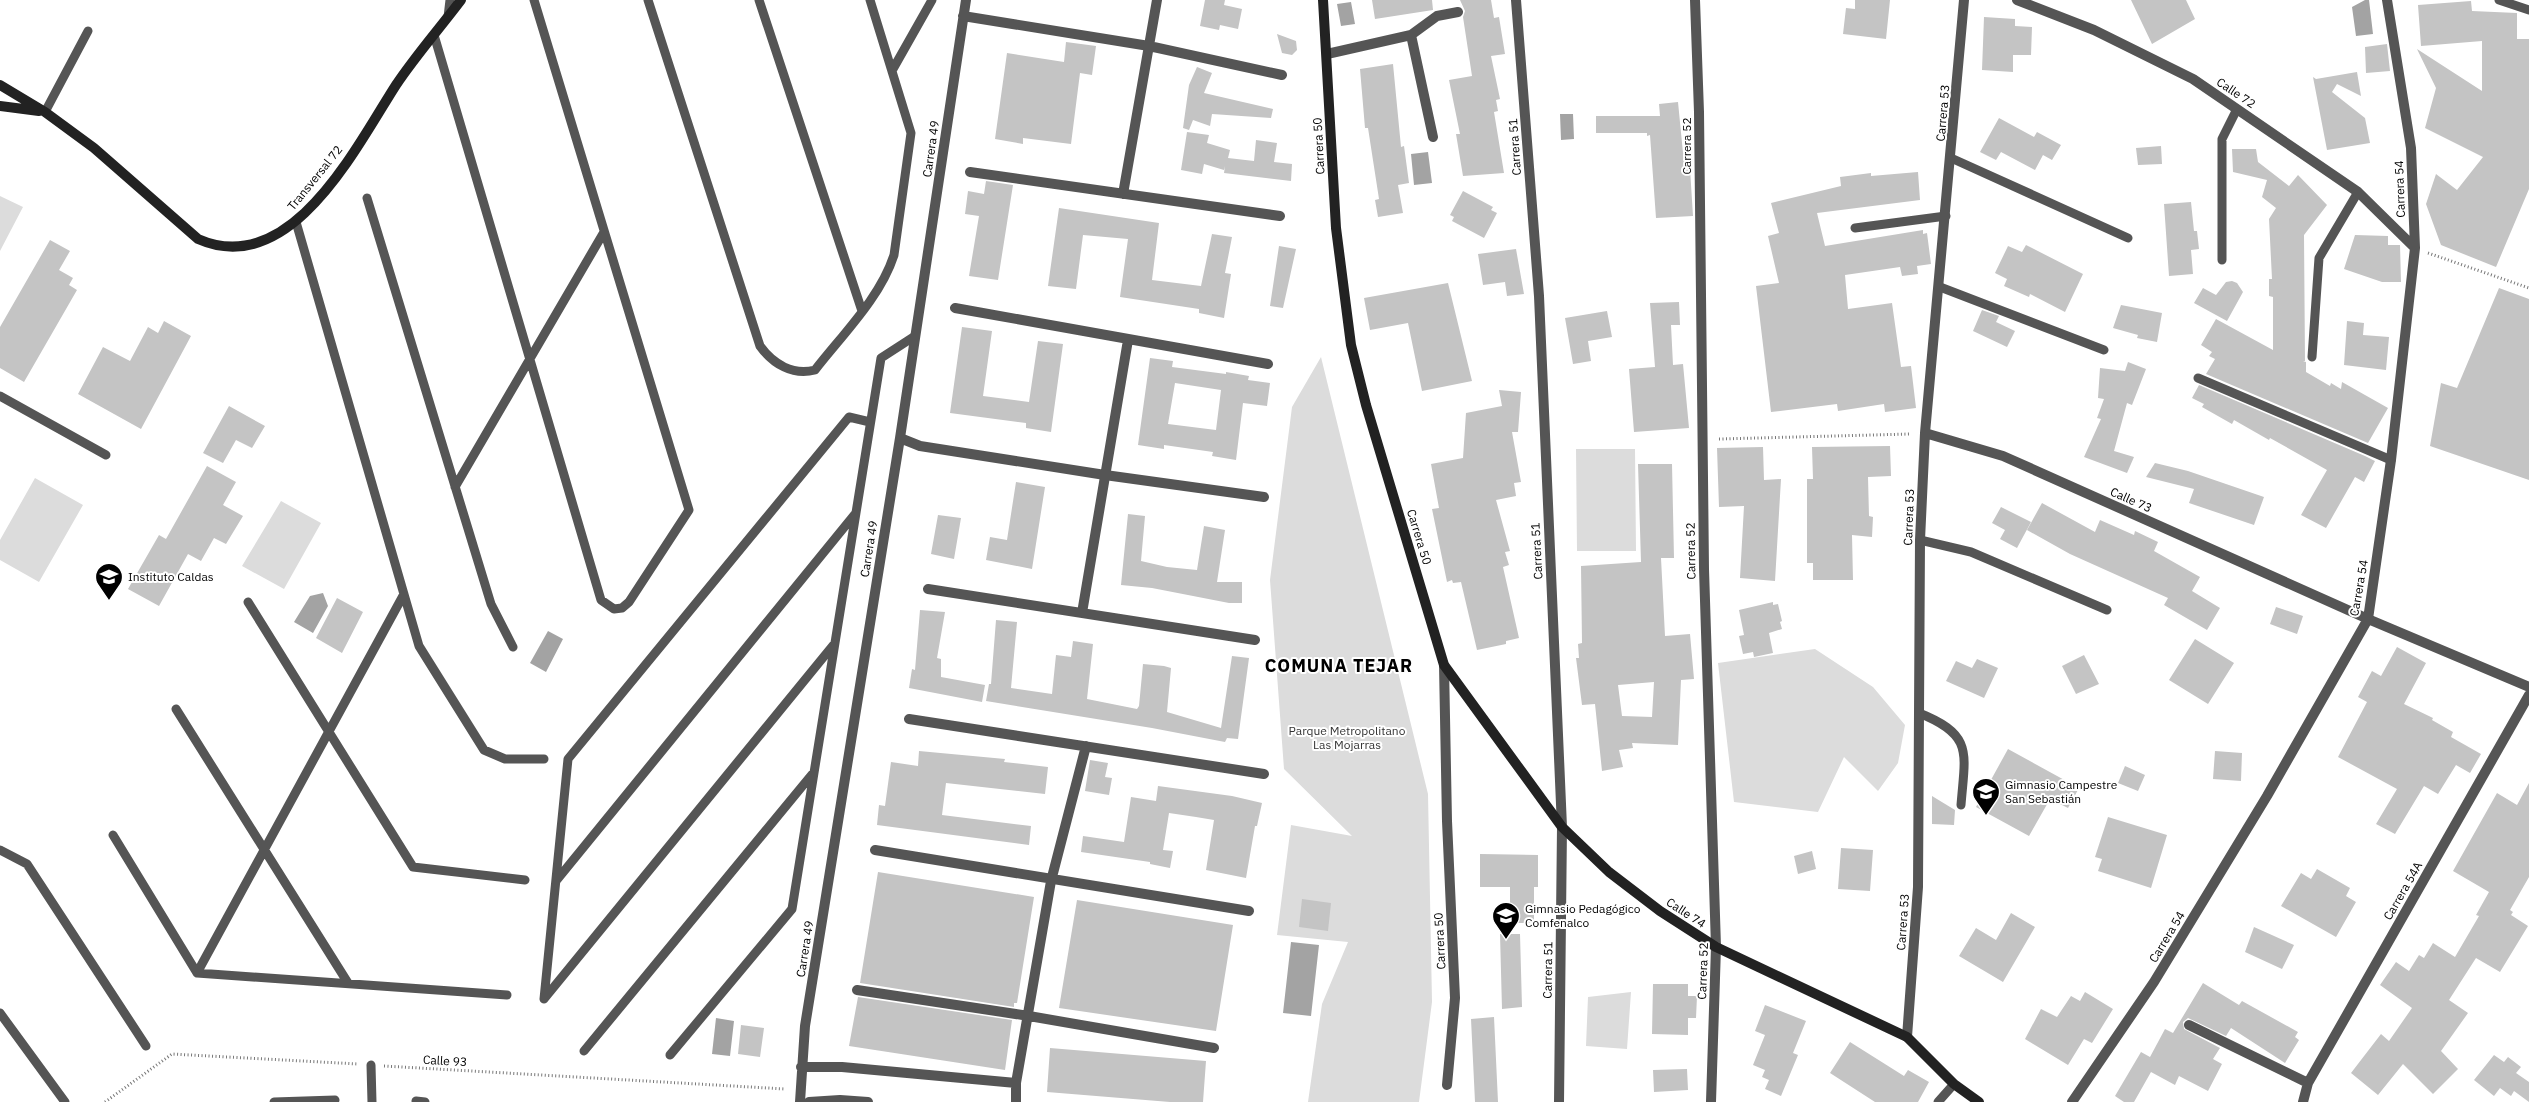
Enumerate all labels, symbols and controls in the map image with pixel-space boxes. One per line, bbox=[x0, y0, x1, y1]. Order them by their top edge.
street label: Calle 72 bbox=[2214, 74, 2259, 111]
street label: Carrera 53 bbox=[1933, 84, 1952, 142]
street label: Carrera 50 bbox=[1310, 117, 1327, 175]
street label: Carrera 52 bbox=[1679, 117, 1694, 175]
street label: Carrera 51 bbox=[1505, 118, 1524, 176]
street label: Carrera 49 bbox=[919, 120, 942, 178]
street label: Transversal 72 bbox=[284, 142, 345, 213]
street label: Carrera 54 bbox=[2391, 160, 2408, 218]
street label: Calle 73 bbox=[2108, 484, 2154, 515]
street label: Carrera 53 bbox=[1900, 488, 1917, 546]
street label: Carrera 50 bbox=[1404, 507, 1435, 566]
street label: Carrera 49 bbox=[857, 519, 880, 578]
street label: Carrera 51 bbox=[1528, 522, 1545, 580]
street label: Carrera 52 bbox=[1683, 522, 1698, 580]
street label: Carrera 54 bbox=[2346, 558, 2371, 617]
school or university icon: Instituto Caldas bbox=[94, 562, 124, 601]
place label: Instituto Caldas bbox=[128, 569, 214, 584]
district label: COMUNA TEJAR bbox=[1265, 654, 1413, 677]
park label: Parque Metropolitano Las Mojarras bbox=[1289, 723, 1406, 752]
school or university icon: Gimnasio Campestre San Sebastián bbox=[1971, 777, 2001, 816]
place label: Gimnasio Campestre San Sebastián bbox=[2005, 777, 2118, 806]
street label: Carrera 54A bbox=[2380, 859, 2425, 923]
street label: Carrera 53 bbox=[1893, 893, 1912, 951]
street label: Calle 74 bbox=[1664, 894, 1709, 931]
school or university icon: Gimnasio Pedagógico Comfenalco bbox=[1491, 901, 1521, 940]
place label: Gimnasio Pedagógico Comfenalco bbox=[1525, 901, 1641, 930]
street label: Carrera 54 bbox=[2145, 908, 2188, 965]
street label: Carrera 50 bbox=[1431, 912, 1448, 970]
street label: Carrera 49 bbox=[793, 919, 816, 978]
street label: Carrera 51 bbox=[1540, 941, 1555, 999]
street label: Carrera 52 bbox=[1694, 942, 1711, 1000]
street label: Calle 93 bbox=[423, 1052, 467, 1069]

